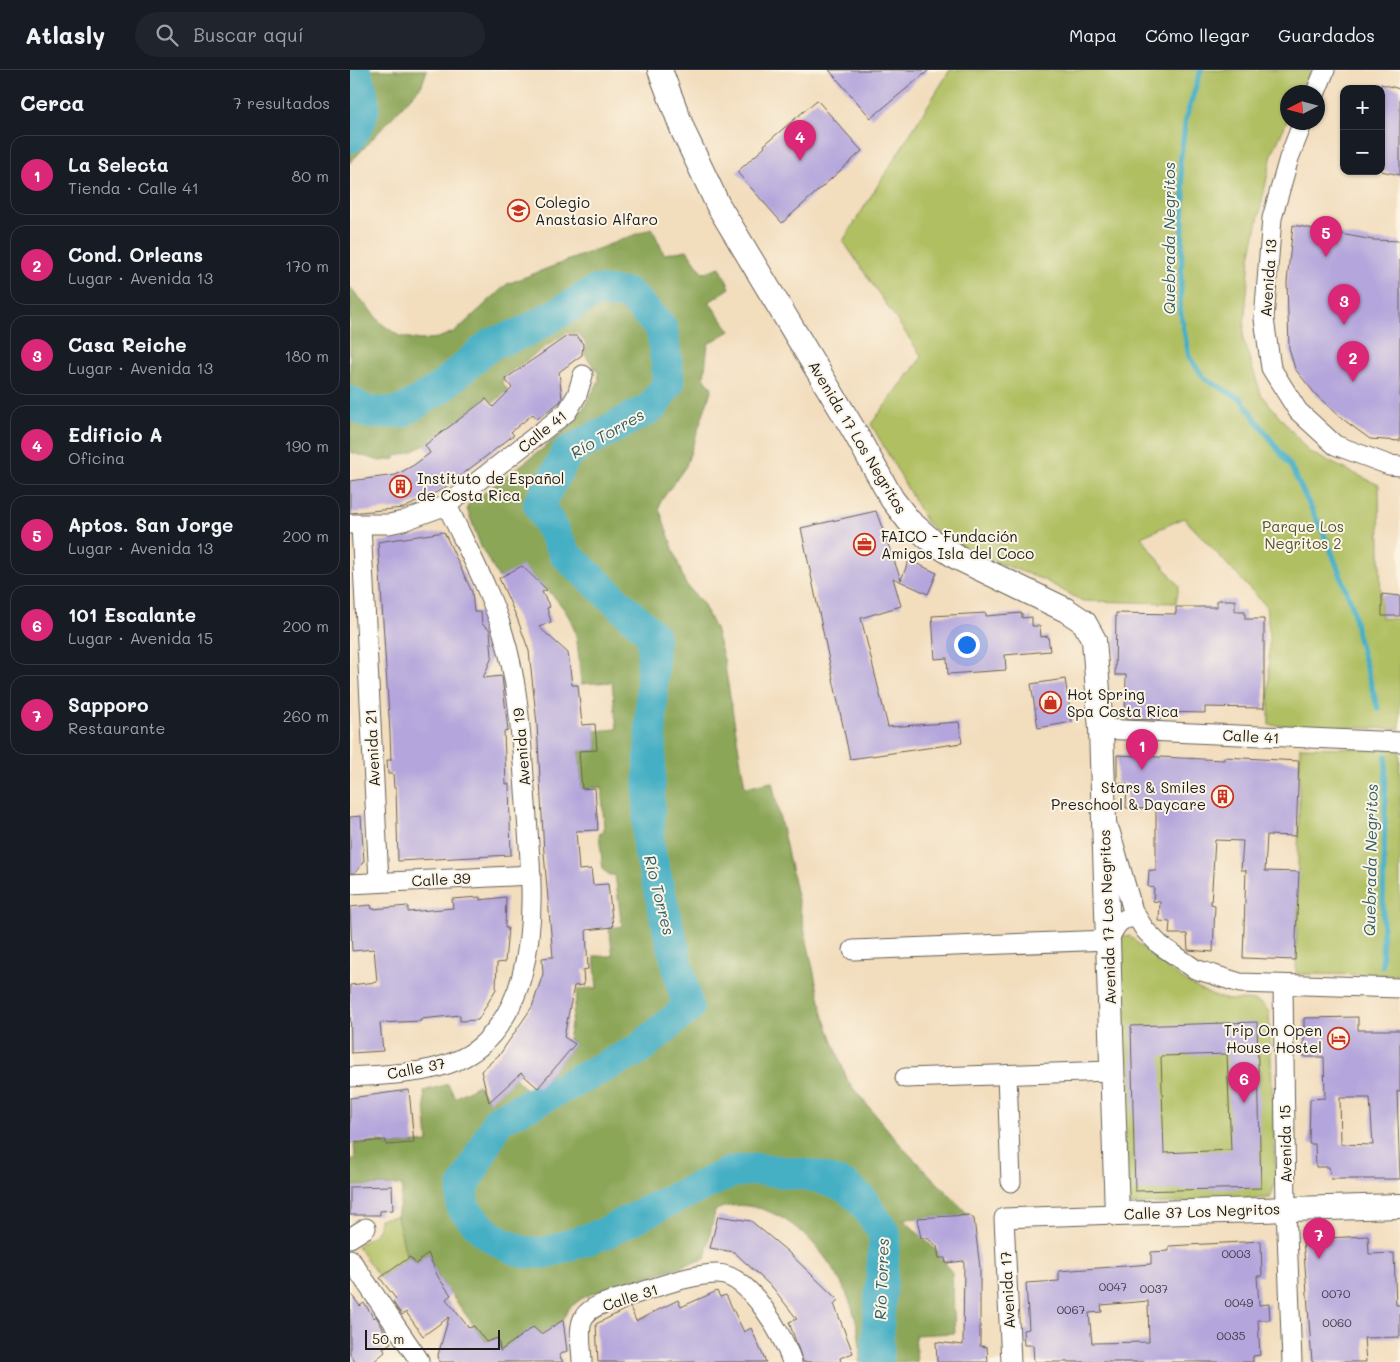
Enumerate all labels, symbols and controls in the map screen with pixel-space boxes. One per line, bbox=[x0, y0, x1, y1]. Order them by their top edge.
search box bbox=[135, 12, 485, 57]
text: Atlasly bbox=[25, 19, 105, 50]
icon: search bbox=[153, 21, 181, 49]
text: Buscar aquí bbox=[193, 22, 304, 47]
text: Mapa bbox=[1069, 23, 1117, 47]
text: Cómo llegar bbox=[1145, 23, 1250, 47]
text: Guardados bbox=[1278, 23, 1375, 47]
north arrow bbox=[1280, 85, 1325, 130]
map controls bbox=[1340, 85, 1385, 175]
button: + bbox=[1340, 85, 1385, 130]
text: Cerca bbox=[20, 89, 85, 116]
text: 7 resultados bbox=[233, 92, 330, 113]
pin: 4 bbox=[784, 120, 816, 161]
button: − bbox=[1340, 130, 1385, 175]
text: La Selecta bbox=[68, 152, 169, 177]
water label: Quebrada Negritos bbox=[1158, 161, 1179, 314]
text: 1 bbox=[33, 165, 41, 186]
text: 80 m bbox=[292, 165, 329, 186]
text: Tienda · Calle 41 bbox=[68, 177, 199, 198]
place label: Colegio Anastasio Alfaro bbox=[535, 192, 658, 229]
school or university icon: Colegio Anastasio Alfaro bbox=[507, 199, 531, 223]
pin: 5 bbox=[1310, 216, 1342, 257]
street label: Avenida 13 bbox=[1255, 238, 1281, 318]
text: Cond. Orleans bbox=[68, 242, 203, 267]
text: 2 bbox=[33, 255, 41, 276]
text: 170 m bbox=[285, 255, 329, 276]
text: Lugar · Avenida 13 bbox=[68, 267, 213, 288]
pin: 3 bbox=[1328, 284, 1360, 325]
text: Casa Reiche bbox=[68, 332, 186, 357]
pin: 2 bbox=[1337, 341, 1369, 382]
text: 3 bbox=[32, 345, 42, 366]
text: 180 m bbox=[284, 345, 329, 366]
text: Lugar · Avenida 13 bbox=[68, 357, 213, 378]
street label: Avenida 17 Los Negritos bbox=[804, 357, 912, 517]
water label: Río Torres bbox=[566, 403, 648, 463]
street label: Calle 41 bbox=[513, 405, 571, 457]
text: Edificio A bbox=[68, 422, 163, 447]
text: 4 bbox=[32, 435, 42, 456]
text: 190 m bbox=[285, 435, 329, 456]
text: Oficina bbox=[68, 447, 125, 468]
place label: Instituto de Español de Costa Rica bbox=[417, 468, 565, 505]
building icon: Instituto de Español de Costa Rica bbox=[389, 475, 413, 499]
text: Aptos. San Jorge bbox=[68, 512, 233, 537]
park label: Parque Los Negritos 2 bbox=[1262, 516, 1344, 553]
text: 5 bbox=[32, 525, 42, 546]
text: 200 m bbox=[282, 525, 329, 546]
place label: FAICO - Fundación Amigos Isla del Coco bbox=[881, 526, 1034, 563]
office icon: FAICO - Fundación Amigos Isla del Coco bbox=[853, 533, 877, 557]
text: Lugar · Avenida 13 bbox=[68, 537, 213, 558]
text: 101 Escalante bbox=[68, 602, 196, 627]
text: 6 bbox=[32, 615, 42, 636]
text: 200 m bbox=[282, 615, 329, 636]
text: Lugar · Avenida 15 bbox=[68, 627, 213, 648]
your location bbox=[954, 632, 980, 658]
place label: Hot Spring Spa Costa Rica bbox=[1067, 684, 1179, 721]
shop icon: Hot Spring Spa Costa Rica bbox=[1039, 691, 1063, 715]
text: Sapporo bbox=[68, 692, 148, 717]
text: 7 bbox=[33, 705, 41, 726]
text: 260 m bbox=[283, 705, 329, 726]
street label: Avenida 19 bbox=[508, 707, 534, 787]
street label: Avenida 21 bbox=[360, 709, 384, 787]
text: Restaurante bbox=[68, 717, 166, 738]
street label: Calle 41 bbox=[1222, 725, 1280, 747]
pin: 1 bbox=[1126, 729, 1158, 770]
place label: Stars & Smiles Preschool & Daycare bbox=[1051, 777, 1206, 814]
water label: Quebrada Negritos bbox=[1358, 783, 1382, 937]
building icon: Stars & Smiles Preschool & Daycare bbox=[1210, 784, 1234, 808]
street label: Avenida 17 Los Negritos bbox=[1094, 829, 1120, 1005]
water label: Río Torres bbox=[640, 853, 680, 938]
street label: Calle 39 bbox=[411, 867, 471, 891]
place label: Trip On Open House Hostel bbox=[1224, 1020, 1322, 1057]
hotel icon: Trip On Open House Hostel bbox=[1326, 1027, 1350, 1051]
street label: Calle 37 bbox=[385, 1053, 447, 1083]
pin: 6 bbox=[1228, 1062, 1260, 1103]
street label: Avenida 15 bbox=[1274, 1105, 1296, 1183]
street label: Calle 37 Los Negritos bbox=[1123, 1198, 1281, 1224]
pin: 7 bbox=[1303, 1218, 1335, 1259]
water label: Río Torres bbox=[869, 1237, 893, 1320]
house number: 0003 bbox=[1221, 1245, 1251, 1261]
street label: Avenida 17 bbox=[995, 1251, 1019, 1329]
house number: 0047 bbox=[1099, 1278, 1128, 1294]
street label: Calle 31 bbox=[600, 1279, 660, 1315]
house number: 0037 bbox=[1140, 1280, 1169, 1296]
house number: 0070 bbox=[1322, 1285, 1351, 1301]
house number: 0049 bbox=[1225, 1294, 1253, 1310]
house number: 0067 bbox=[1057, 1301, 1086, 1317]
house number: 0060 bbox=[1322, 1314, 1352, 1330]
scale bar bbox=[365, 1327, 500, 1350]
house number: 0035 bbox=[1217, 1327, 1245, 1343]
text: 50 m bbox=[372, 1329, 404, 1348]

